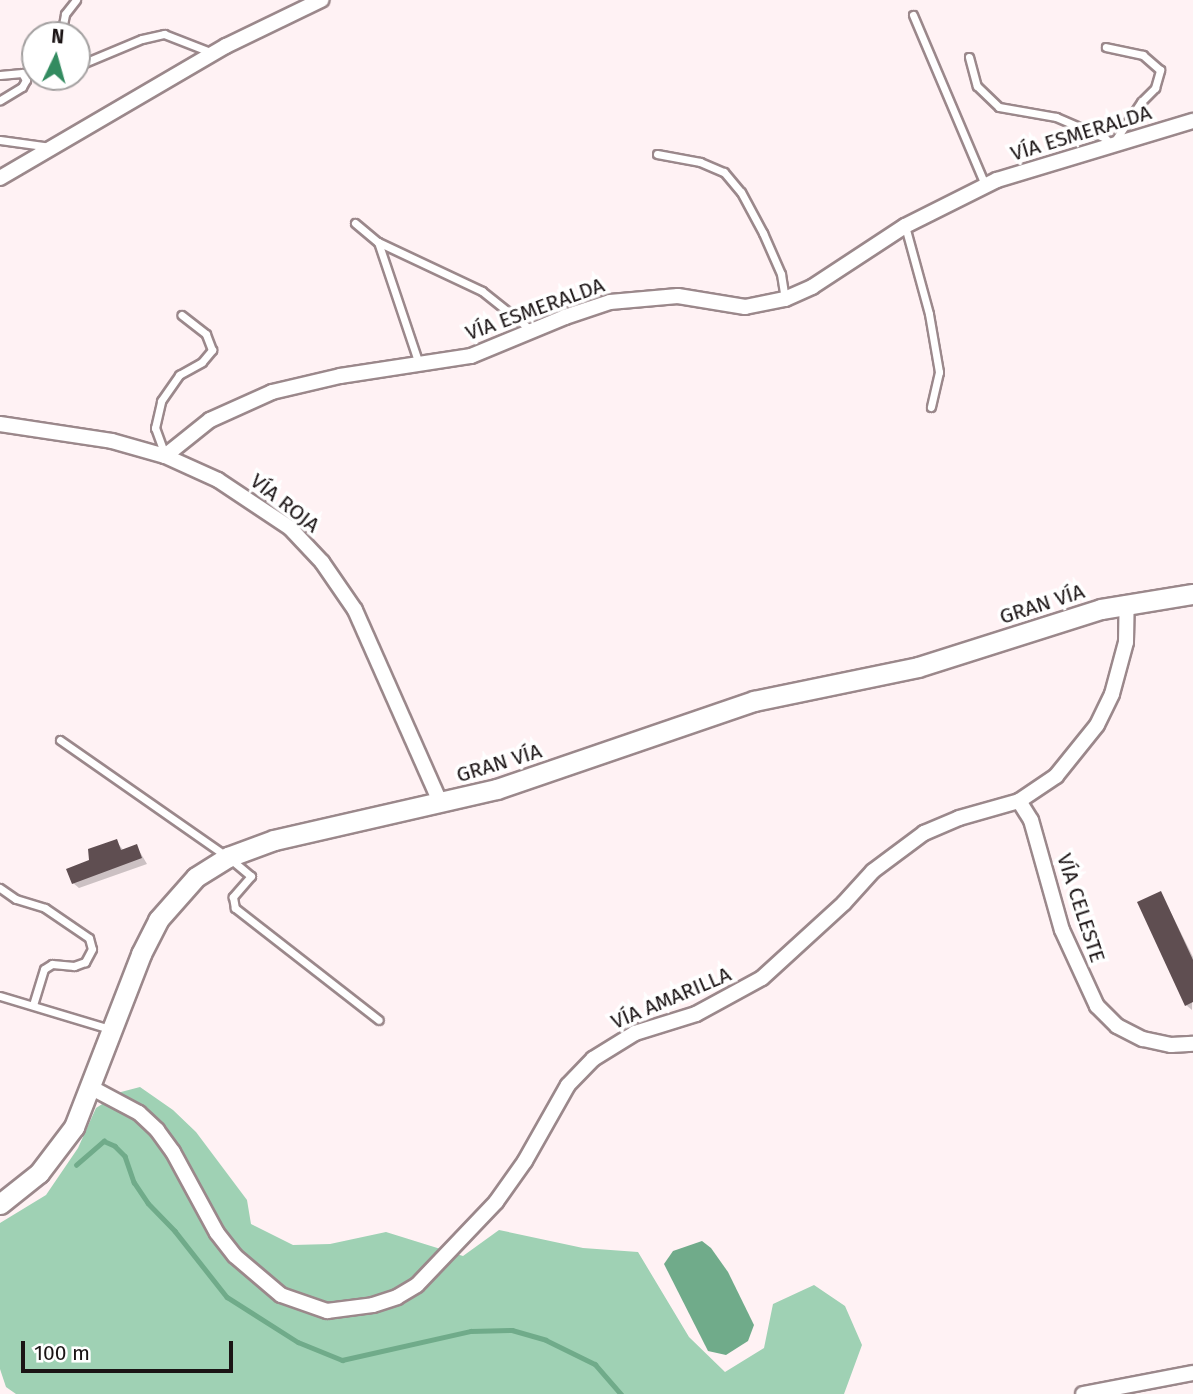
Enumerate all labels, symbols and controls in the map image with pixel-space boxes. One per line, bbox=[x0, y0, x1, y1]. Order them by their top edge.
north arrow bbox=[21, 21, 91, 91]
text: N bbox=[50, 25, 65, 49]
street label: VÍA ESMERALDA bbox=[1008, 100, 1154, 166]
street label: VÍA ESMERALDA bbox=[462, 272, 608, 346]
street label: VÍA ROJA bbox=[245, 468, 325, 538]
street label: GRAN VÍA bbox=[996, 578, 1088, 630]
street label: GRAN VÍA bbox=[453, 738, 545, 788]
street label: VÍA CELESTE bbox=[1052, 850, 1110, 966]
street label: VÍA AMARILLA bbox=[607, 961, 735, 1035]
scale bar bbox=[24, 1328, 236, 1372]
text: 100 m bbox=[34, 1340, 90, 1366]

